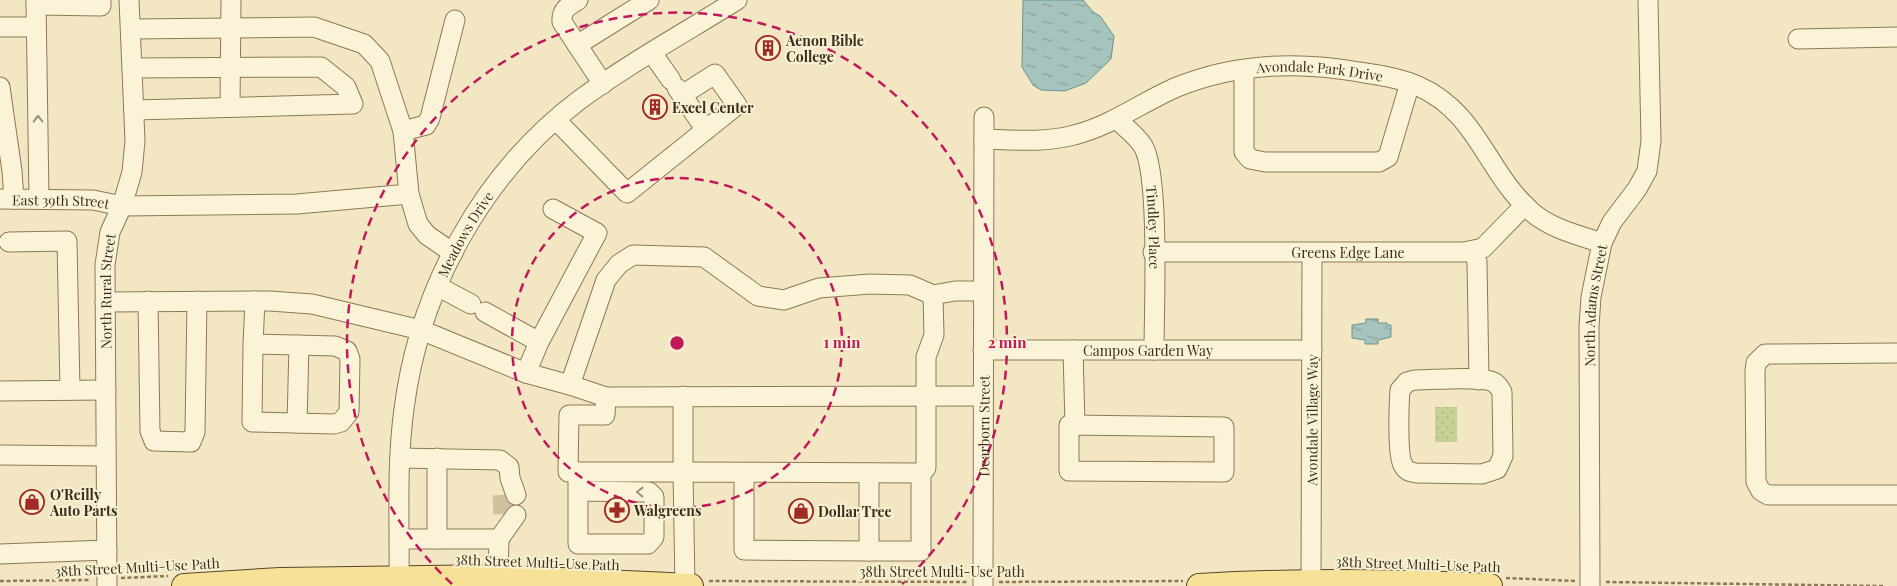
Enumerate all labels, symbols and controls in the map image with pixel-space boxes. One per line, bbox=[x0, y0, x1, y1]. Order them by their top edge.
place label: Aenon Bible College bbox=[785, 31, 864, 66]
building icon: Aenon Bible College bbox=[755, 35, 781, 61]
street label: Avondale Park Drive bbox=[1254, 56, 1385, 85]
building icon: Excel Center bbox=[642, 94, 668, 120]
place label: Excel Center bbox=[672, 98, 754, 117]
one-way arrow bbox=[33, 115, 43, 123]
street label: Tindley Place bbox=[1143, 185, 1165, 269]
street label: Meadows Drive bbox=[433, 187, 497, 280]
street label: East 39th Street bbox=[12, 190, 112, 213]
street label: North Rural Street bbox=[95, 231, 119, 349]
street label: North Adams Street bbox=[1579, 241, 1611, 367]
street label: Greens Edge Lane bbox=[1291, 243, 1405, 262]
text: 1 min bbox=[824, 332, 861, 352]
text: 2 min bbox=[988, 332, 1027, 352]
centre of rings bbox=[668, 334, 686, 352]
street label: Campos Garden Way bbox=[1083, 341, 1213, 360]
street label: Avondale Village Way bbox=[1302, 354, 1321, 487]
street label: Dearborn Street bbox=[974, 374, 993, 477]
place label: O'Reilly Auto Parts bbox=[49, 485, 117, 520]
one-way arrow bbox=[635, 487, 643, 497]
shop icon: O'Reilly Auto Parts bbox=[19, 489, 45, 515]
pharmacy icon: Walgreens bbox=[604, 497, 630, 523]
shop icon: Dollar Tree bbox=[788, 498, 814, 524]
place label: Walgreens bbox=[633, 501, 701, 520]
place label: Dollar Tree bbox=[818, 502, 892, 521]
street label: 38th Street Multi-Use Path bbox=[454, 550, 621, 574]
street label: 38th Street Multi-Use Path bbox=[1335, 552, 1502, 576]
street label: 38th Street Multi-Use Path bbox=[54, 553, 221, 581]
street label: 38th Street Multi-Use Path bbox=[859, 562, 1025, 581]

